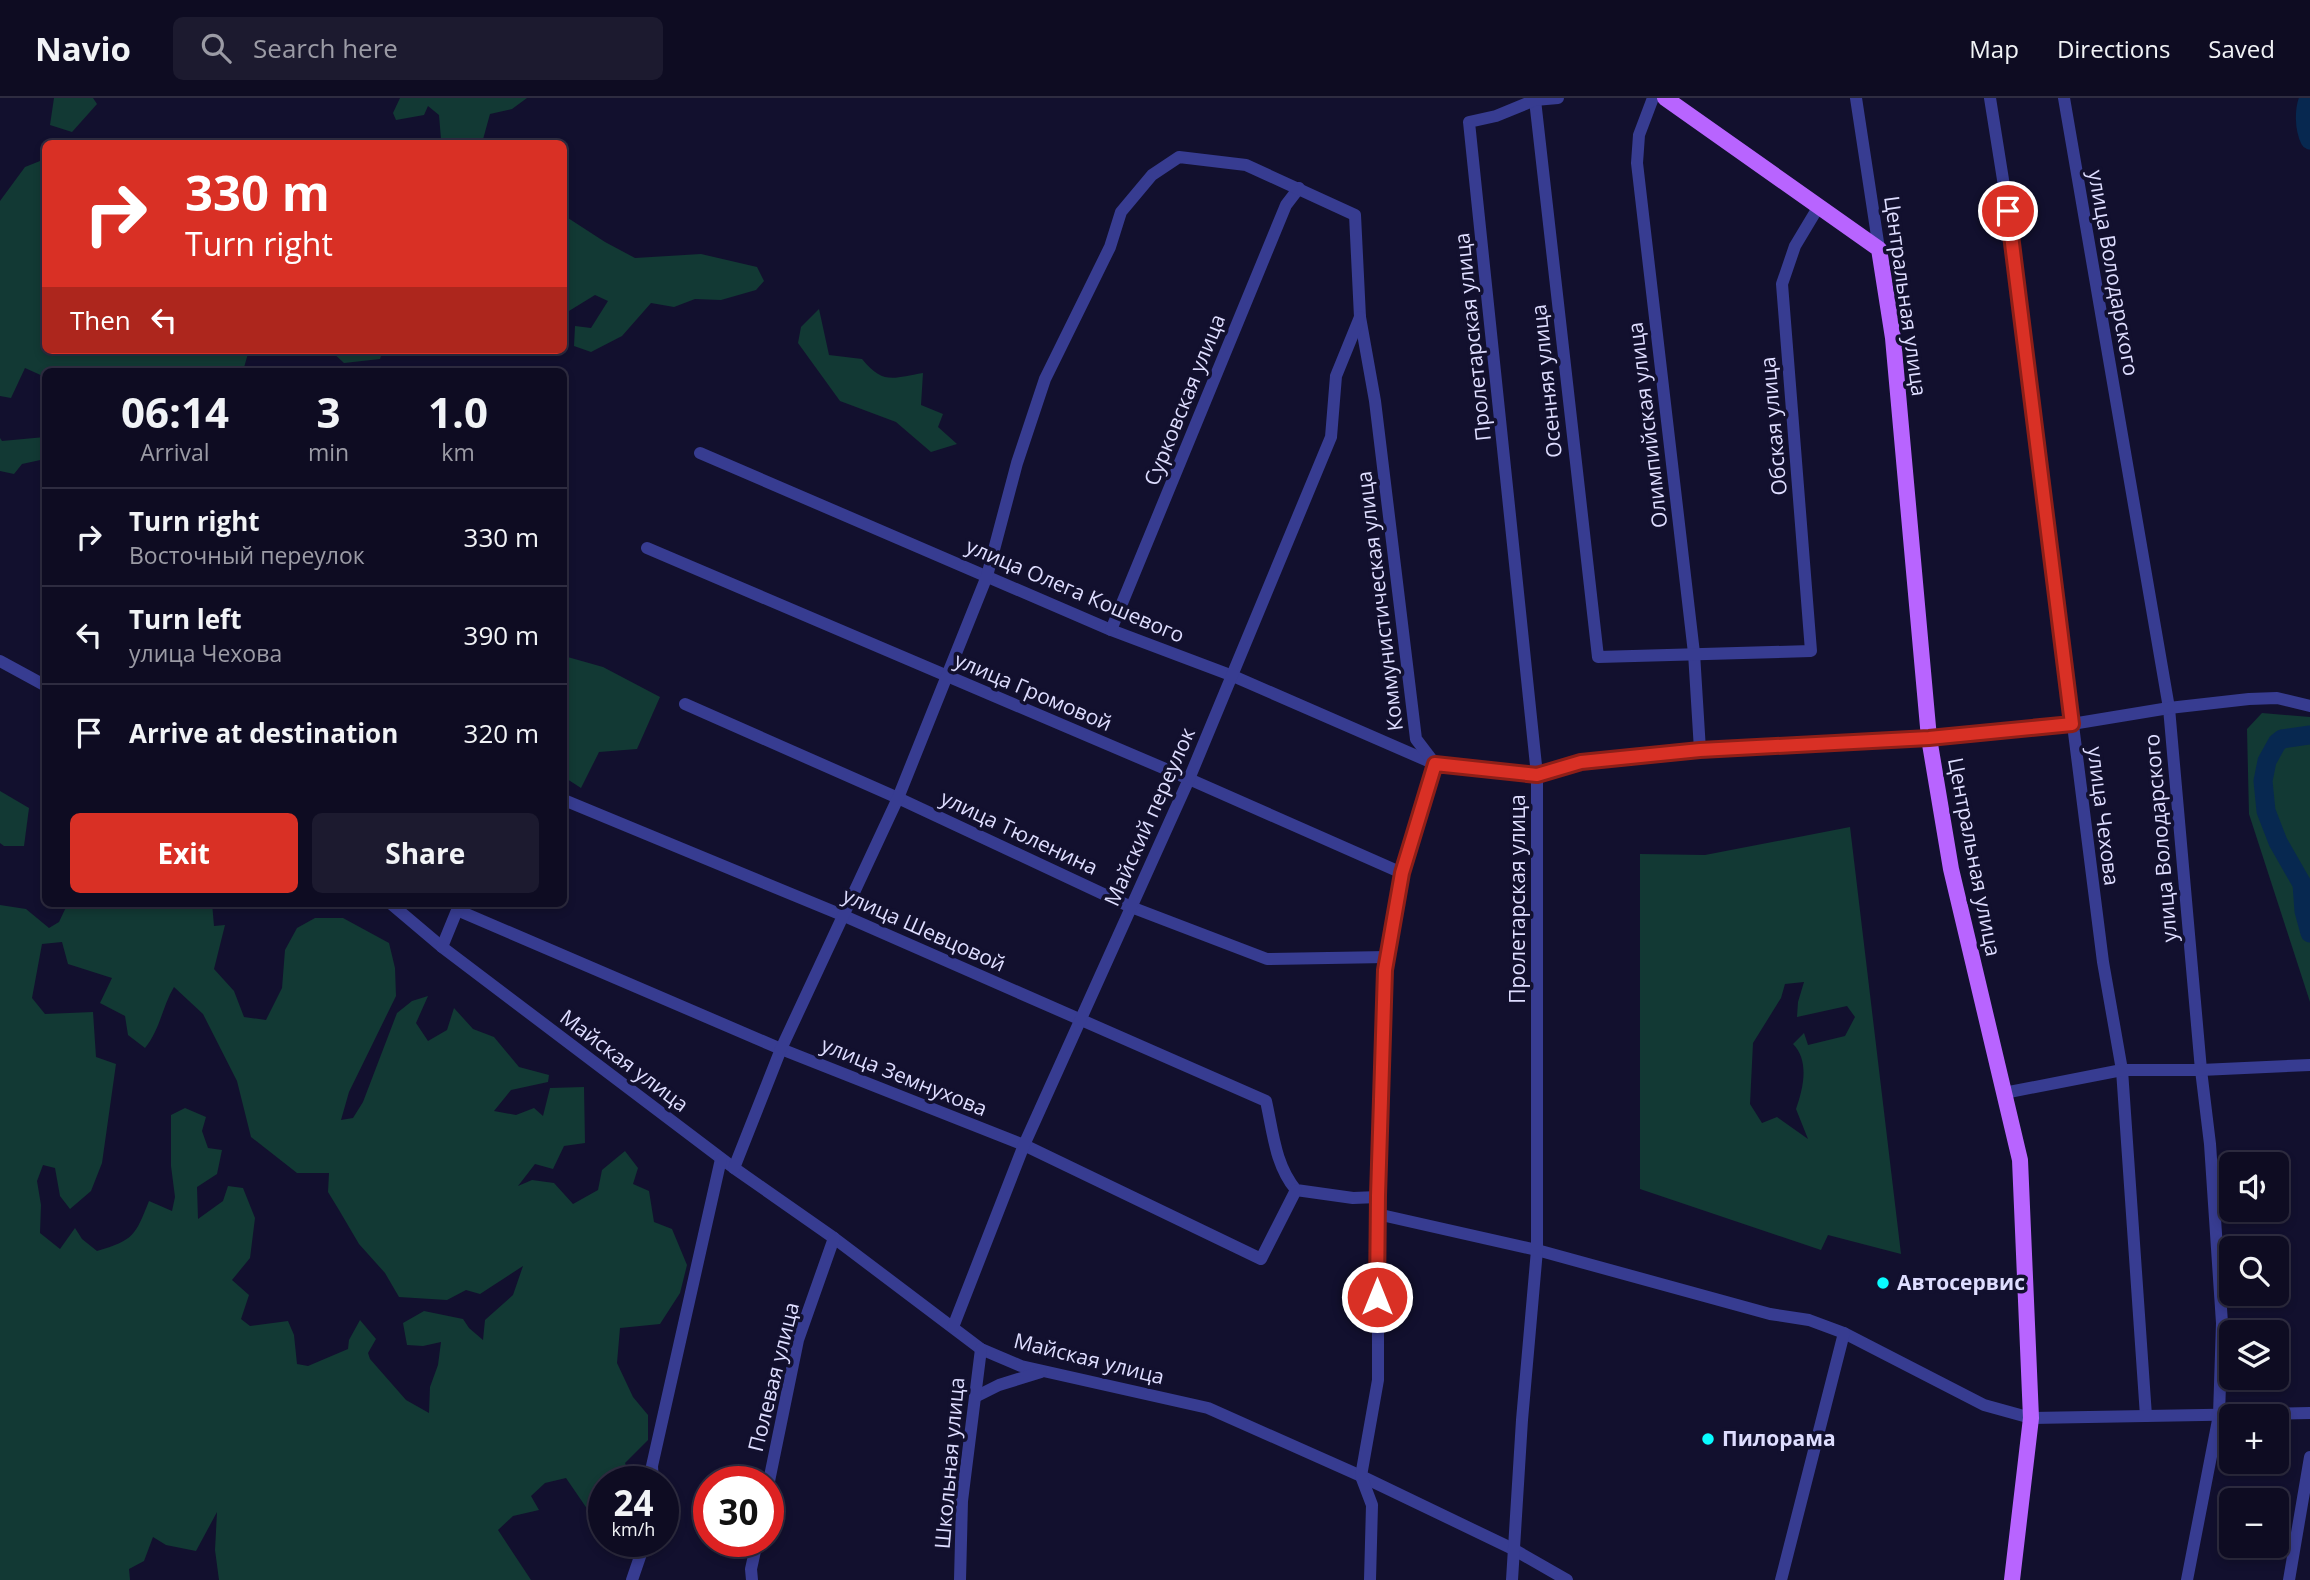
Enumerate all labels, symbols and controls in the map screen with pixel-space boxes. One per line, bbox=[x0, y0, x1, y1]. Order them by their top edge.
search box bbox=[173, 17, 663, 80]
text: Navio bbox=[35, 26, 131, 71]
icon: search bbox=[197, 29, 235, 67]
text: Search here bbox=[253, 30, 398, 66]
text: Map bbox=[1969, 32, 2019, 65]
text: Directions bbox=[2057, 32, 2170, 65]
text: Saved bbox=[2208, 32, 2275, 65]
text: 330 m bbox=[185, 159, 330, 225]
icon: right bbox=[70, 168, 161, 259]
street label: улица Володарского bbox=[2082, 168, 2146, 378]
pin bbox=[1978, 181, 2038, 241]
icon: arrive bbox=[1989, 192, 2027, 230]
street label: Центральная улица bbox=[1878, 194, 1934, 398]
text: Turn right bbox=[185, 222, 333, 265]
street label: Пролетарская улица bbox=[1447, 232, 1497, 443]
icon: left bbox=[145, 301, 183, 339]
text: Then bbox=[70, 302, 131, 338]
street label: Осенняя улица bbox=[1524, 303, 1568, 459]
street label: Сурковская улица bbox=[1137, 310, 1231, 489]
street label: Олимпийская улица bbox=[1620, 321, 1674, 530]
street label: Обская улица bbox=[1753, 356, 1793, 497]
text: 06:14 bbox=[121, 383, 229, 440]
text: 3 bbox=[316, 383, 341, 440]
text: 1.0 bbox=[428, 383, 488, 440]
text: Arrival bbox=[140, 436, 210, 468]
text: min bbox=[308, 436, 349, 468]
text: km bbox=[441, 436, 475, 468]
street label: Коммунистическая улица bbox=[1349, 470, 1409, 733]
text: Turn right bbox=[129, 503, 260, 539]
icon: right bbox=[70, 518, 108, 556]
text: 330 m bbox=[464, 519, 539, 555]
street label: улица Олега Кошевого bbox=[962, 531, 1189, 649]
text: Восточный переулок bbox=[129, 539, 365, 571]
text: Turn left bbox=[129, 601, 241, 637]
icon: left bbox=[70, 616, 108, 654]
text: 390 m bbox=[464, 617, 539, 653]
text: улица Чехова bbox=[129, 637, 282, 669]
street label: улица Громовой bbox=[950, 645, 1116, 737]
icon: arrive bbox=[70, 714, 108, 752]
text: Arrive at destination bbox=[129, 715, 398, 751]
text: 320 m bbox=[464, 715, 539, 751]
street label: Майский переулок bbox=[1097, 723, 1201, 910]
street label: улица Володарского bbox=[2137, 733, 2183, 943]
street label: улица Чехова bbox=[2082, 745, 2126, 887]
street label: Центральная улица bbox=[1942, 755, 2008, 959]
street label: улица Тюленина bbox=[936, 783, 1103, 881]
street label: Пролетарская улица bbox=[1503, 794, 1531, 1004]
button: Exit bbox=[70, 813, 298, 893]
button: Share bbox=[312, 813, 539, 893]
street label: улица Шевцовой bbox=[839, 881, 1010, 978]
street label: Майская улица bbox=[555, 1003, 695, 1118]
street label: улица Земнухова bbox=[817, 1030, 992, 1122]
map controls bbox=[2219, 1152, 2289, 1558]
button: sound bbox=[2219, 1152, 2289, 1222]
button: search bbox=[2219, 1236, 2289, 1306]
position arrow bbox=[1340, 1260, 1414, 1334]
place label: Автосервис bbox=[1897, 1268, 2025, 1296]
marker: Автосервис bbox=[1875, 1275, 1891, 1291]
street label: Полевая улица bbox=[741, 1299, 805, 1454]
button: layers bbox=[2219, 1320, 2289, 1390]
street label: Майская улица bbox=[1011, 1326, 1167, 1390]
street label: Школьная улица bbox=[928, 1376, 970, 1550]
button: + bbox=[2219, 1404, 2289, 1474]
place label: Пилорама bbox=[1722, 1424, 1836, 1452]
marker: Пилорама bbox=[1700, 1431, 1716, 1447]
speed limit sign: 30 bbox=[693, 1466, 784, 1557]
text: 24 bbox=[613, 1479, 654, 1526]
button: − bbox=[2219, 1488, 2289, 1558]
text: km/h bbox=[612, 1517, 655, 1541]

